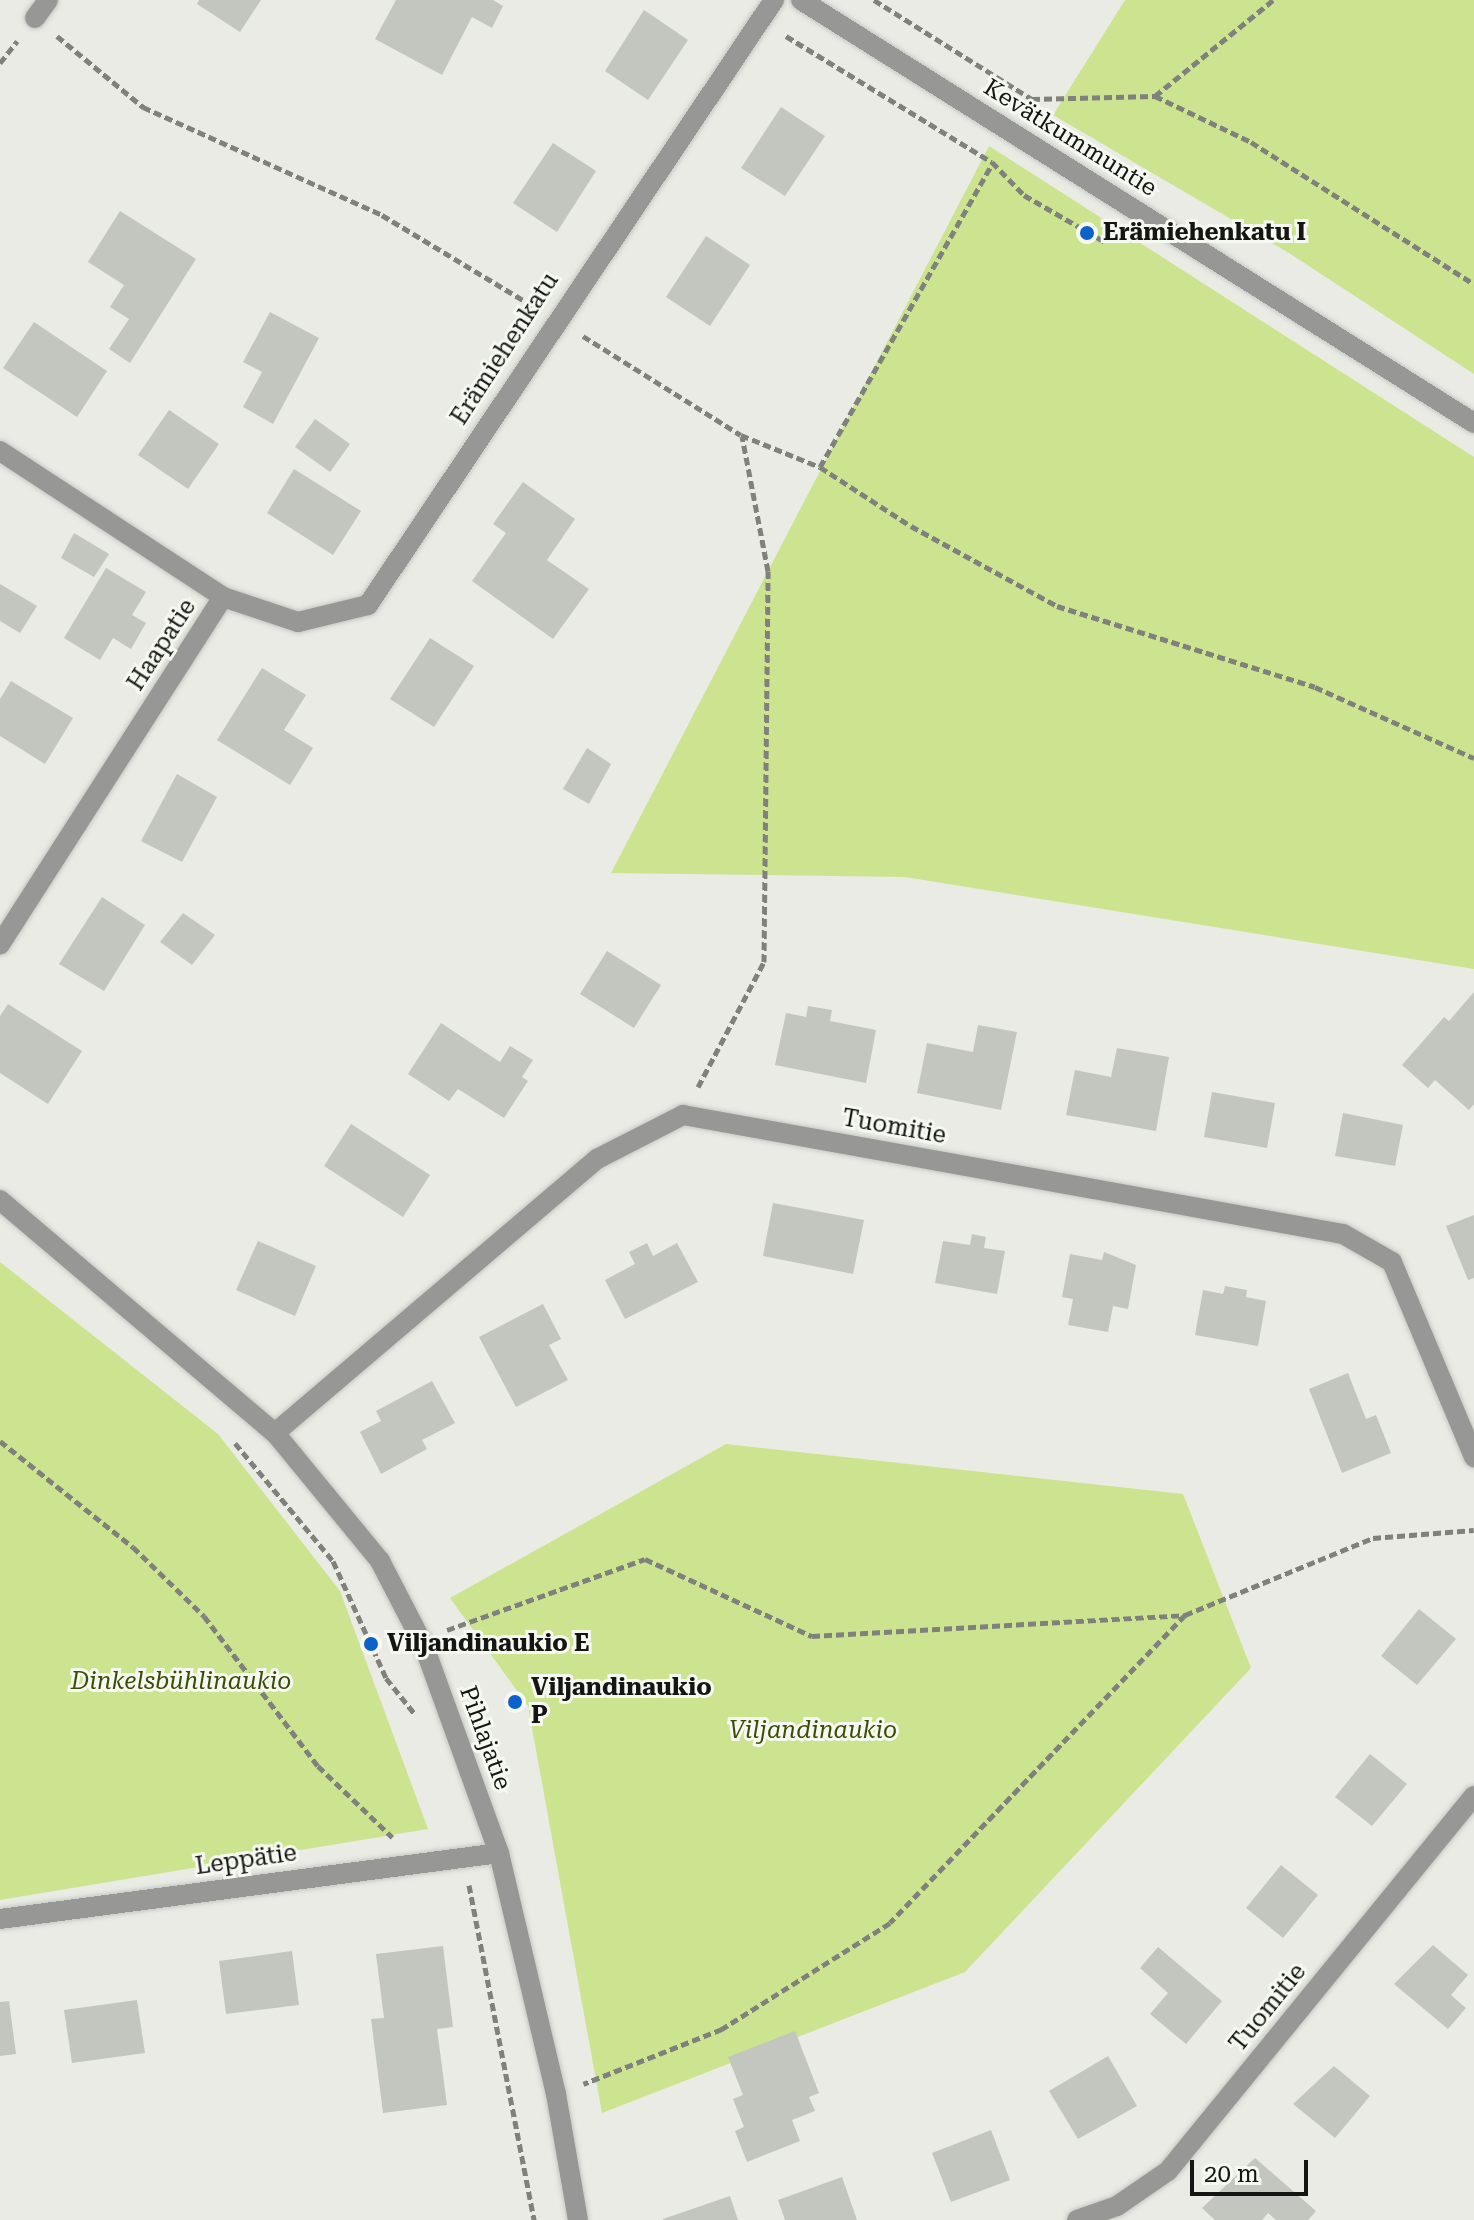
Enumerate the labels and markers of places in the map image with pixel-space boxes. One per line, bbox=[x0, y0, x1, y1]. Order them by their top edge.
place label: Erämiehenkatu I bbox=[1103, 219, 1306, 247]
marker: Erämiehenkatu I bbox=[1078, 224, 1096, 242]
place label: Viljandinaukio E bbox=[387, 1630, 589, 1658]
marker: Viljandinaukio E bbox=[362, 1635, 380, 1653]
place label: Viljandinaukio P bbox=[531, 1674, 712, 1730]
marker: Viljandinaukio P bbox=[506, 1693, 524, 1711]

